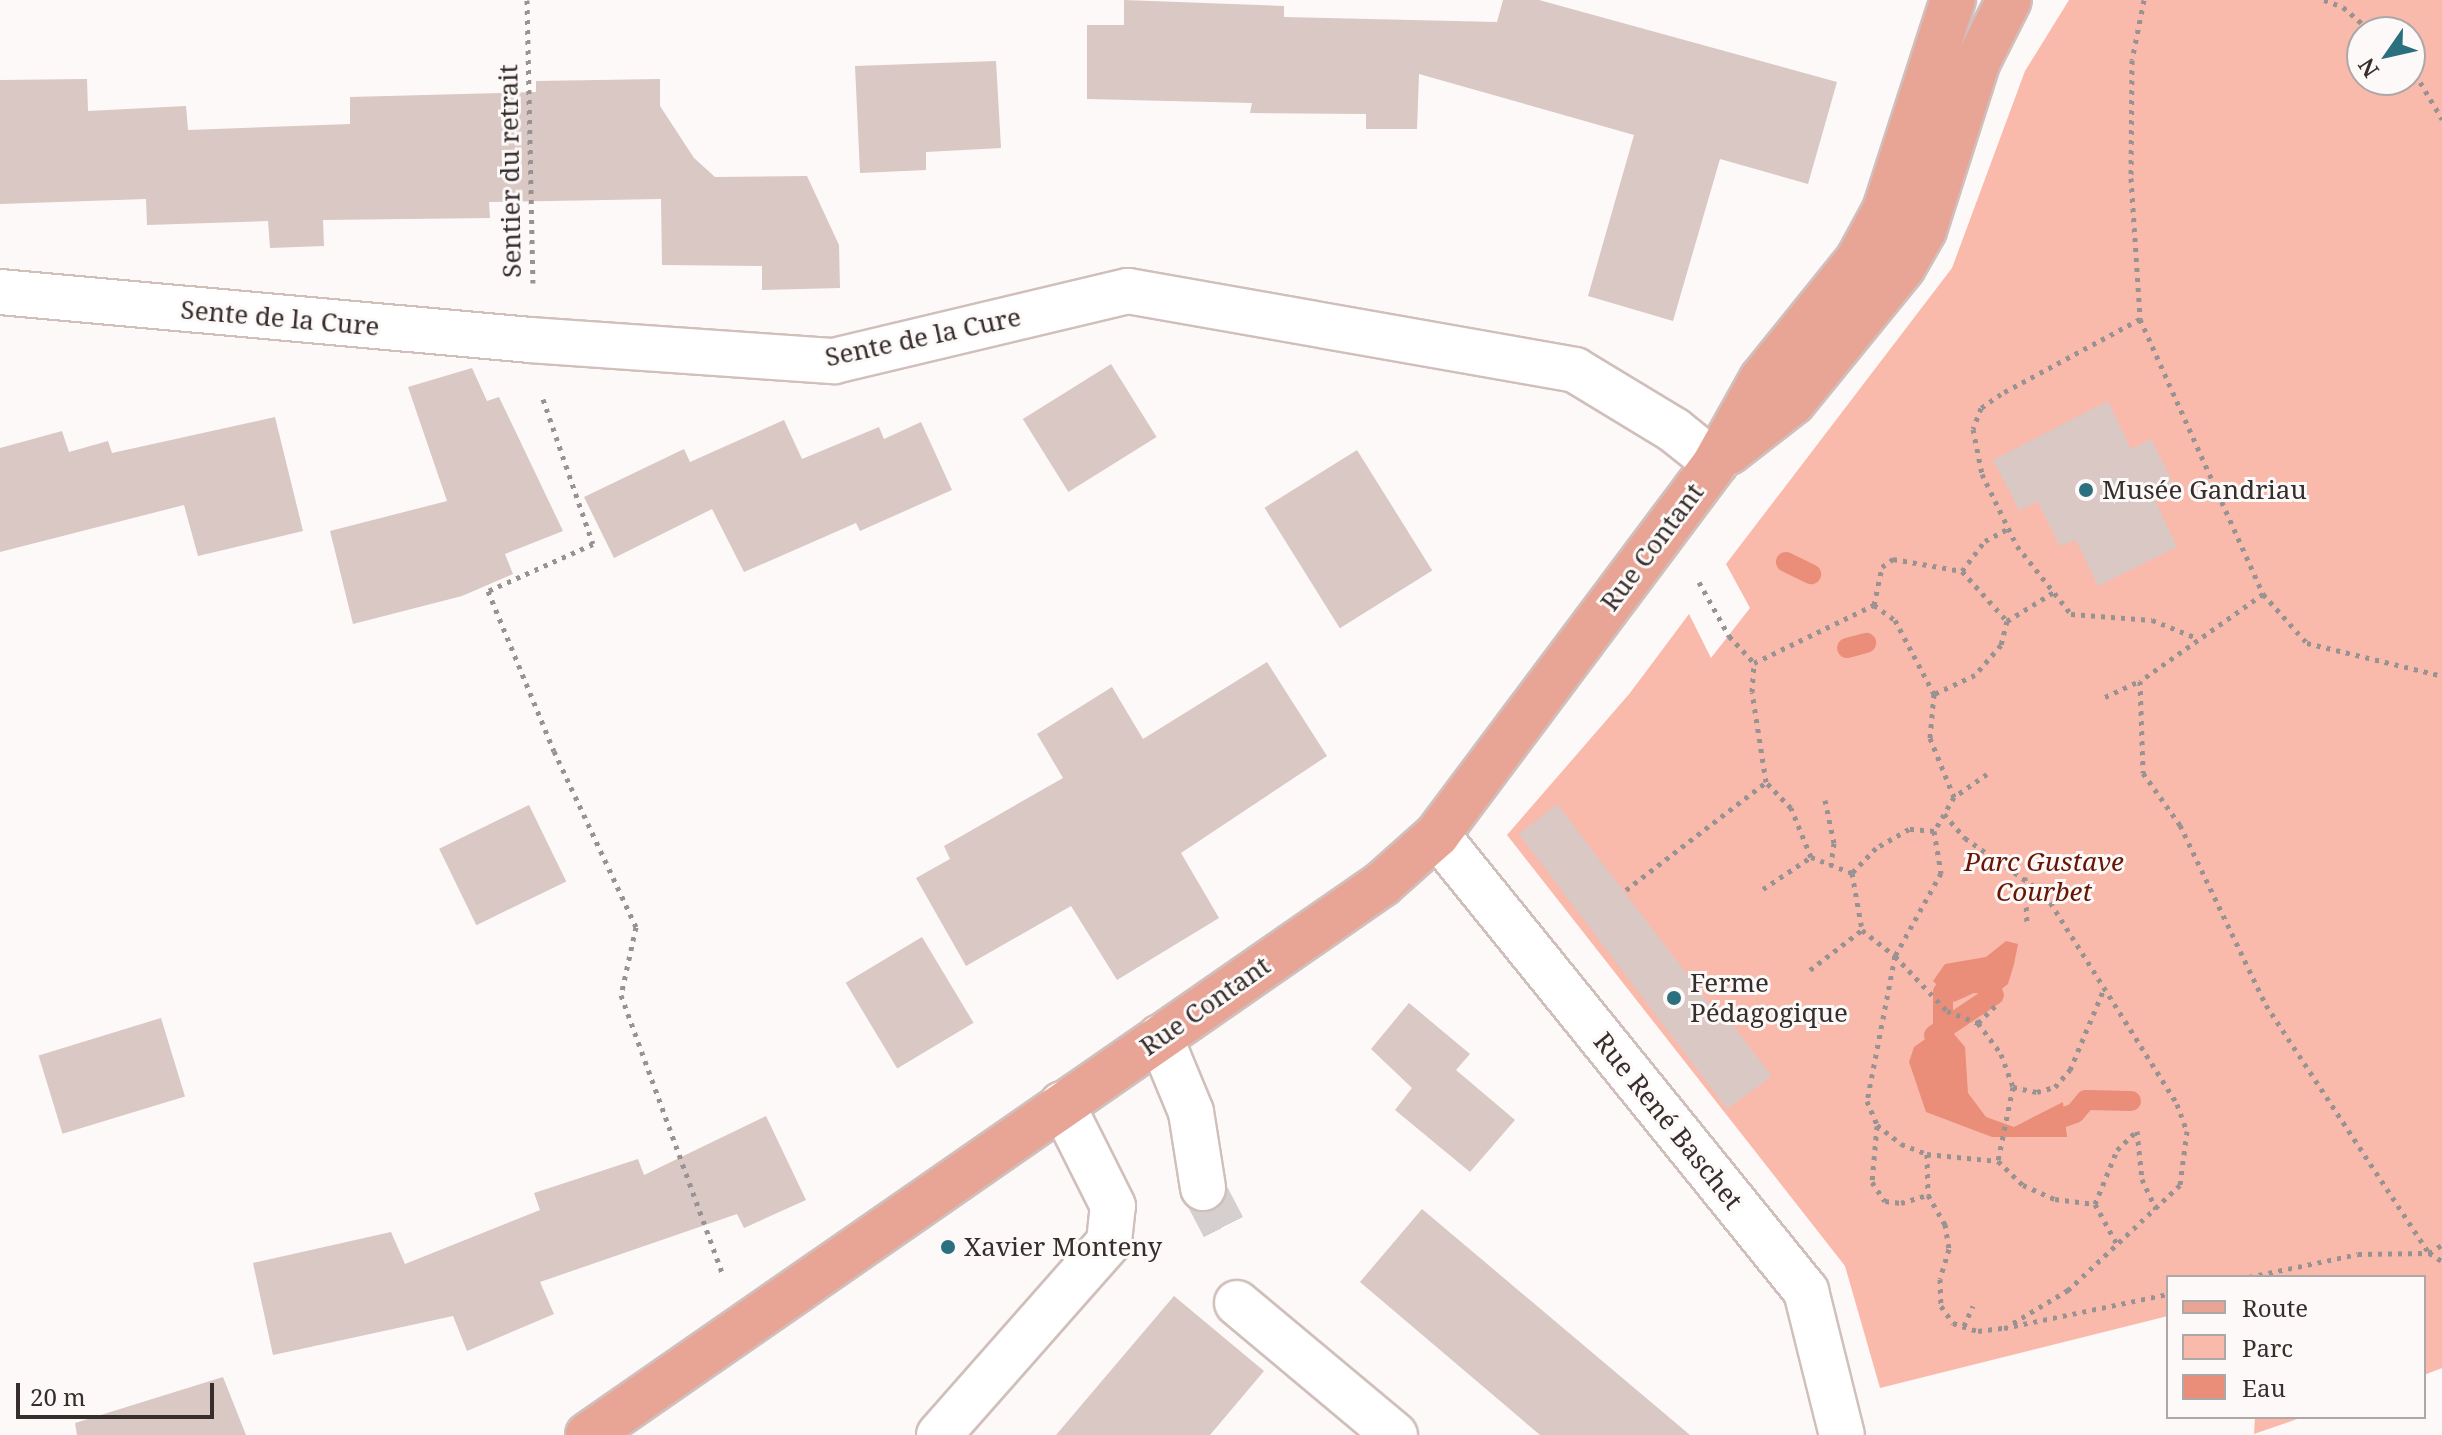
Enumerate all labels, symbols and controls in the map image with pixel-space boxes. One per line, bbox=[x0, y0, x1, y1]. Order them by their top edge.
north arrow bbox=[2346, 16, 2426, 96]
text: N bbox=[2350, 53, 2385, 84]
street label: Sentier du retrait bbox=[493, 64, 527, 278]
street label: Sente de la Cure bbox=[179, 294, 381, 342]
street label: Sente de la Cure bbox=[822, 301, 1024, 373]
place label: Musée Gandriau bbox=[2102, 474, 2307, 506]
street label: Rue Contant bbox=[1594, 477, 1710, 617]
marker: Musée Gandriau bbox=[2077, 481, 2095, 499]
park label: Parc Gustave Courbet bbox=[1964, 846, 2124, 908]
street label: Rue Contant bbox=[1134, 950, 1276, 1062]
place label: Ferme Pédagogique bbox=[1690, 967, 1848, 1028]
marker: Ferme Pédagogique bbox=[1665, 989, 1683, 1007]
street label: Rue René Baschet bbox=[1587, 1026, 1749, 1216]
place label: Xavier Monteny bbox=[964, 1231, 1162, 1263]
marker: Xavier Monteny bbox=[939, 1238, 957, 1256]
legend bbox=[2166, 1275, 2426, 1419]
text: Route bbox=[2242, 1291, 2308, 1324]
text: Parc bbox=[2242, 1331, 2293, 1364]
scale bar bbox=[20, 1367, 218, 1417]
text: Eau bbox=[2242, 1371, 2286, 1404]
text: 20 m bbox=[30, 1380, 86, 1413]

